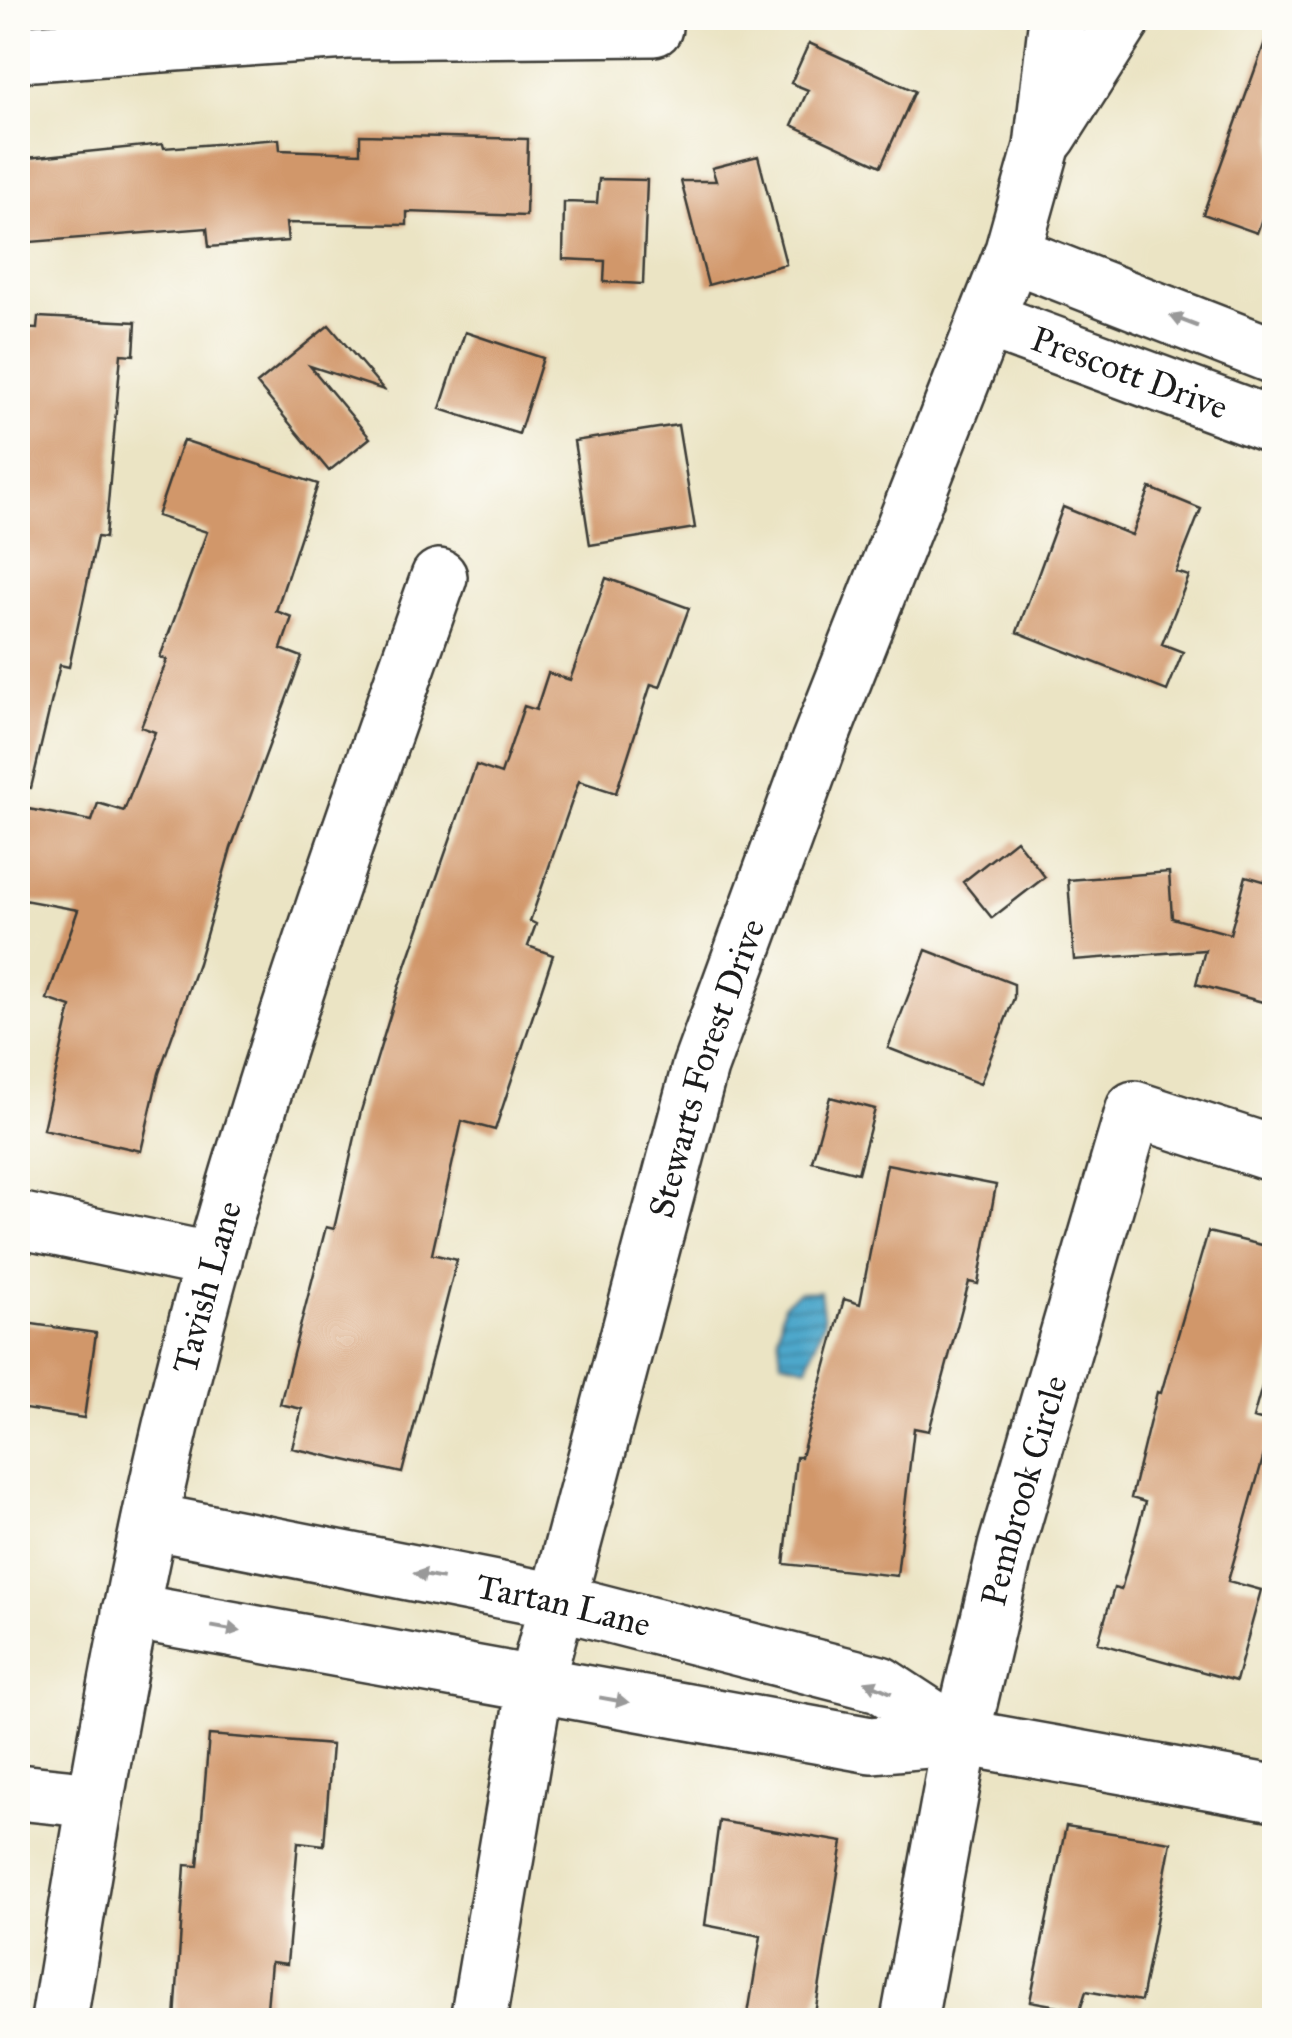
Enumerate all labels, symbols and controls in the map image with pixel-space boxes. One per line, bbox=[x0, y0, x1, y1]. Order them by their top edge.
one-way arrow bbox=[1168, 312, 1198, 328]
street label: Prescott Drive bbox=[1025, 317, 1234, 429]
street label: Stewarts Forest Drive bbox=[640, 913, 774, 1223]
street label: Tavish Lane bbox=[163, 1196, 251, 1378]
street label: Pembrook Circle bbox=[972, 1371, 1077, 1610]
street label: Tartan Lane bbox=[473, 1565, 655, 1646]
one-way arrow bbox=[411, 1568, 443, 1583]
one-way arrow bbox=[211, 1622, 242, 1637]
one-way arrow bbox=[864, 1679, 893, 1695]
one-way arrow bbox=[599, 1693, 631, 1708]

